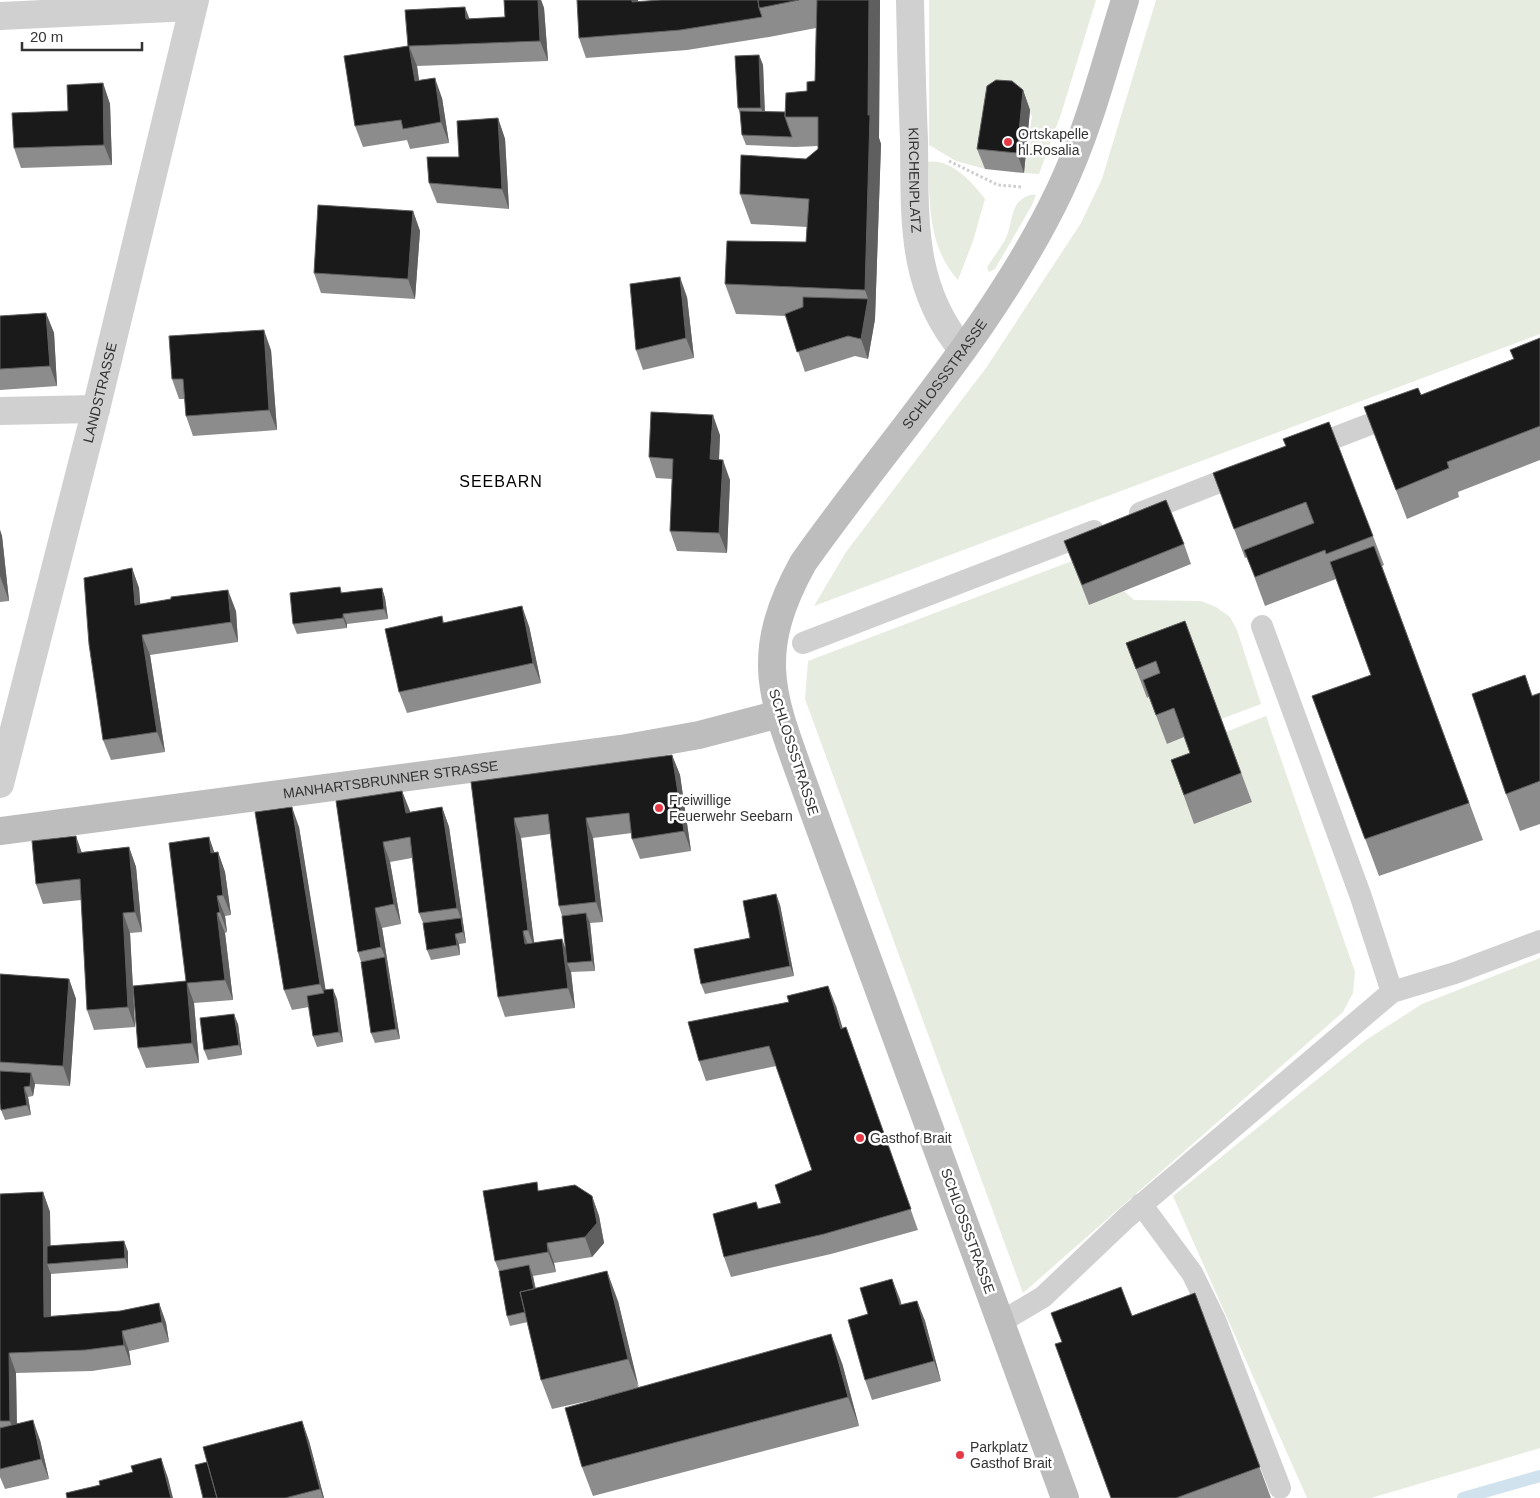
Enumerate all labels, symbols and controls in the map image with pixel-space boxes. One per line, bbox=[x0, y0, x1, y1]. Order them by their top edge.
scale bar bbox=[22, 20, 142, 52]
text: 20 m bbox=[30, 28, 63, 45]
place label: Ortskapelle hl.Rosalia bbox=[1018, 126, 1089, 158]
street label: KIRCHENPLATZ bbox=[905, 127, 925, 234]
marker: Ortskapelle hl.Rosalia bbox=[1002, 136, 1014, 148]
street label: SCHLOSSSTRASSE bbox=[899, 316, 990, 432]
street label: LANDSTRASSE bbox=[80, 341, 120, 444]
district label: SEEBARN bbox=[459, 473, 543, 490]
street label: SCHLOSSSTRASSE bbox=[766, 687, 822, 817]
street label: MANHARTSBRUNNER STRASSE bbox=[282, 757, 499, 802]
place label: Freiwillige Feuerwehr Seebarn bbox=[669, 792, 793, 824]
marker: Freiwillige Feuerwehr Seebarn bbox=[653, 802, 665, 814]
place label: Gasthof Brait bbox=[870, 1130, 952, 1146]
marker: Gasthof Brait bbox=[854, 1132, 866, 1144]
street label: SCHLOSSSTRASSE bbox=[938, 1166, 998, 1296]
place label: Parkplatz Gasthof Brait bbox=[970, 1439, 1052, 1471]
marker: Parkplatz Gasthof Brait bbox=[954, 1449, 966, 1461]

